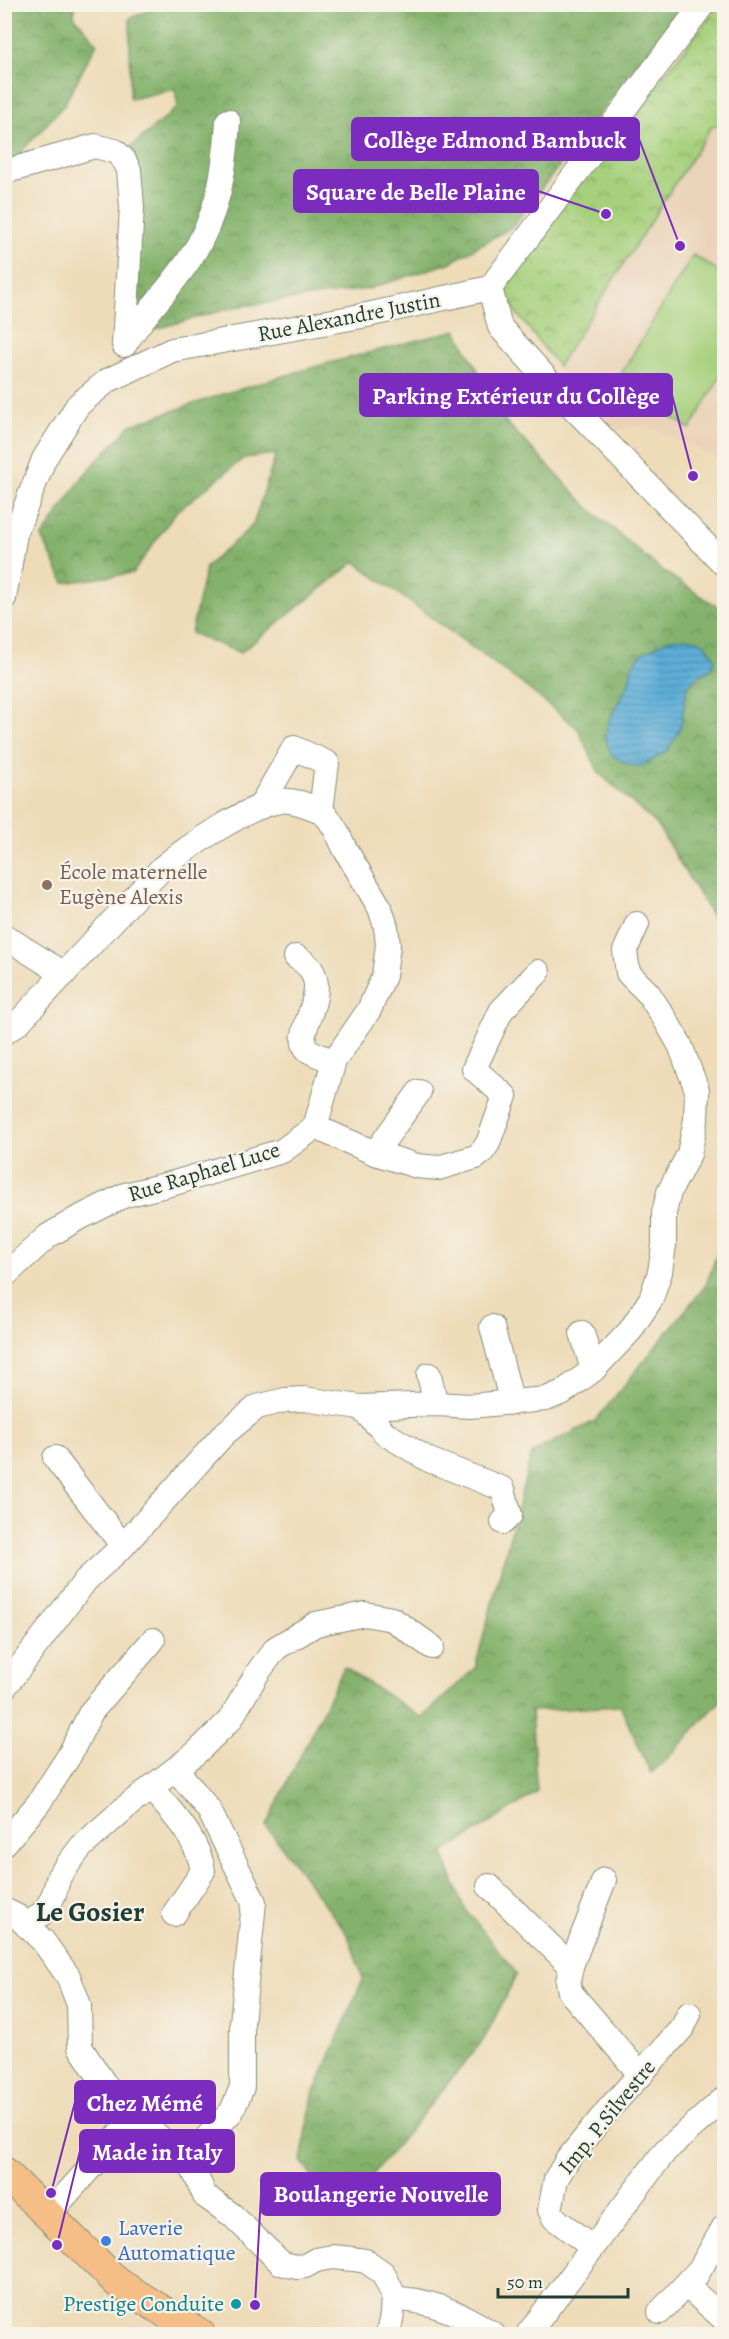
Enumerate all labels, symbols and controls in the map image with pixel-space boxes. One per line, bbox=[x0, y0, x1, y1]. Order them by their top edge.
callout: Collège Edmond Bambuck bbox=[352, 118, 639, 160]
text: Collège Edmond Bambuck bbox=[364, 124, 627, 156]
callout: Square de Belle Plaine bbox=[294, 170, 538, 212]
text: Square de Belle Plaine bbox=[306, 176, 526, 208]
street label: Rue Alexandre Justin bbox=[255, 285, 443, 349]
callout: Parking Extérieur du Collège bbox=[360, 374, 672, 416]
text: Parking Extérieur du Collège bbox=[372, 380, 660, 412]
place label: École maternelle Eugène Alexis bbox=[59, 857, 208, 912]
marker: École maternelle Eugène Alexis bbox=[40, 878, 54, 892]
street label: Rue Raphael Luce bbox=[124, 1135, 284, 1209]
district label: Le Gosier bbox=[35, 1893, 145, 1931]
street label: Imp. P.Silvestre bbox=[551, 2053, 663, 2181]
callout: Chez Mémé bbox=[75, 2081, 215, 2123]
text: Chez Mémé bbox=[87, 2087, 203, 2119]
callout: Made in Italy bbox=[80, 2130, 234, 2172]
text: Made in Italy bbox=[92, 2136, 223, 2168]
callout: Boulangerie Nouvelle bbox=[261, 2173, 500, 2215]
text: Boulangerie Nouvelle bbox=[273, 2178, 489, 2210]
place label: Laverie Automatique bbox=[117, 2213, 236, 2268]
marker: Laverie Automatique bbox=[99, 2234, 113, 2248]
scale bar bbox=[498, 2261, 628, 2299]
text: 50 m bbox=[507, 2270, 543, 2294]
place label: Prestige Conduite bbox=[63, 2289, 224, 2319]
marker: Prestige Conduite bbox=[229, 2297, 243, 2311]

